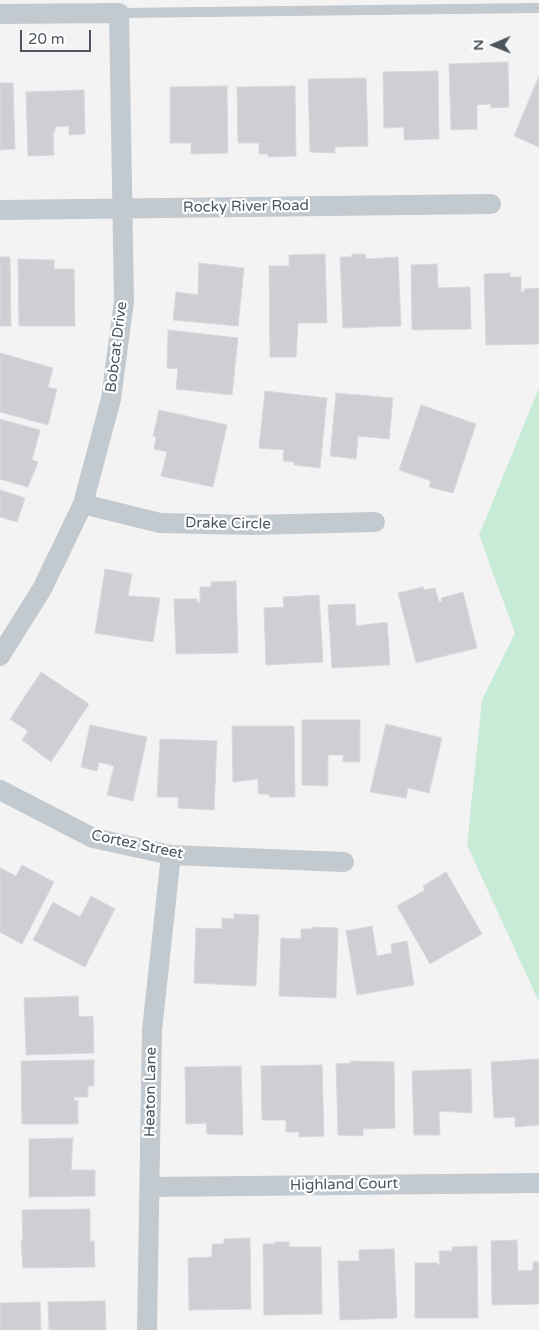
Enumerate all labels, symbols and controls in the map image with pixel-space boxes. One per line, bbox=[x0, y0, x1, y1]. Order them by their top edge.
scale bar bbox=[22, 20, 94, 52]
north arrow bbox=[469, 20, 519, 70]
text: 20 m bbox=[28, 30, 65, 48]
text: N bbox=[470, 39, 487, 51]
street label: Rocky River Road bbox=[183, 197, 309, 217]
street label: Bobcat Drive bbox=[102, 300, 132, 394]
street label: Drake Circle bbox=[185, 514, 271, 534]
street label: Cortez Street bbox=[89, 826, 185, 864]
street label: Heaton Lane bbox=[141, 1047, 161, 1137]
street label: Highland Court bbox=[290, 1175, 398, 1195]

